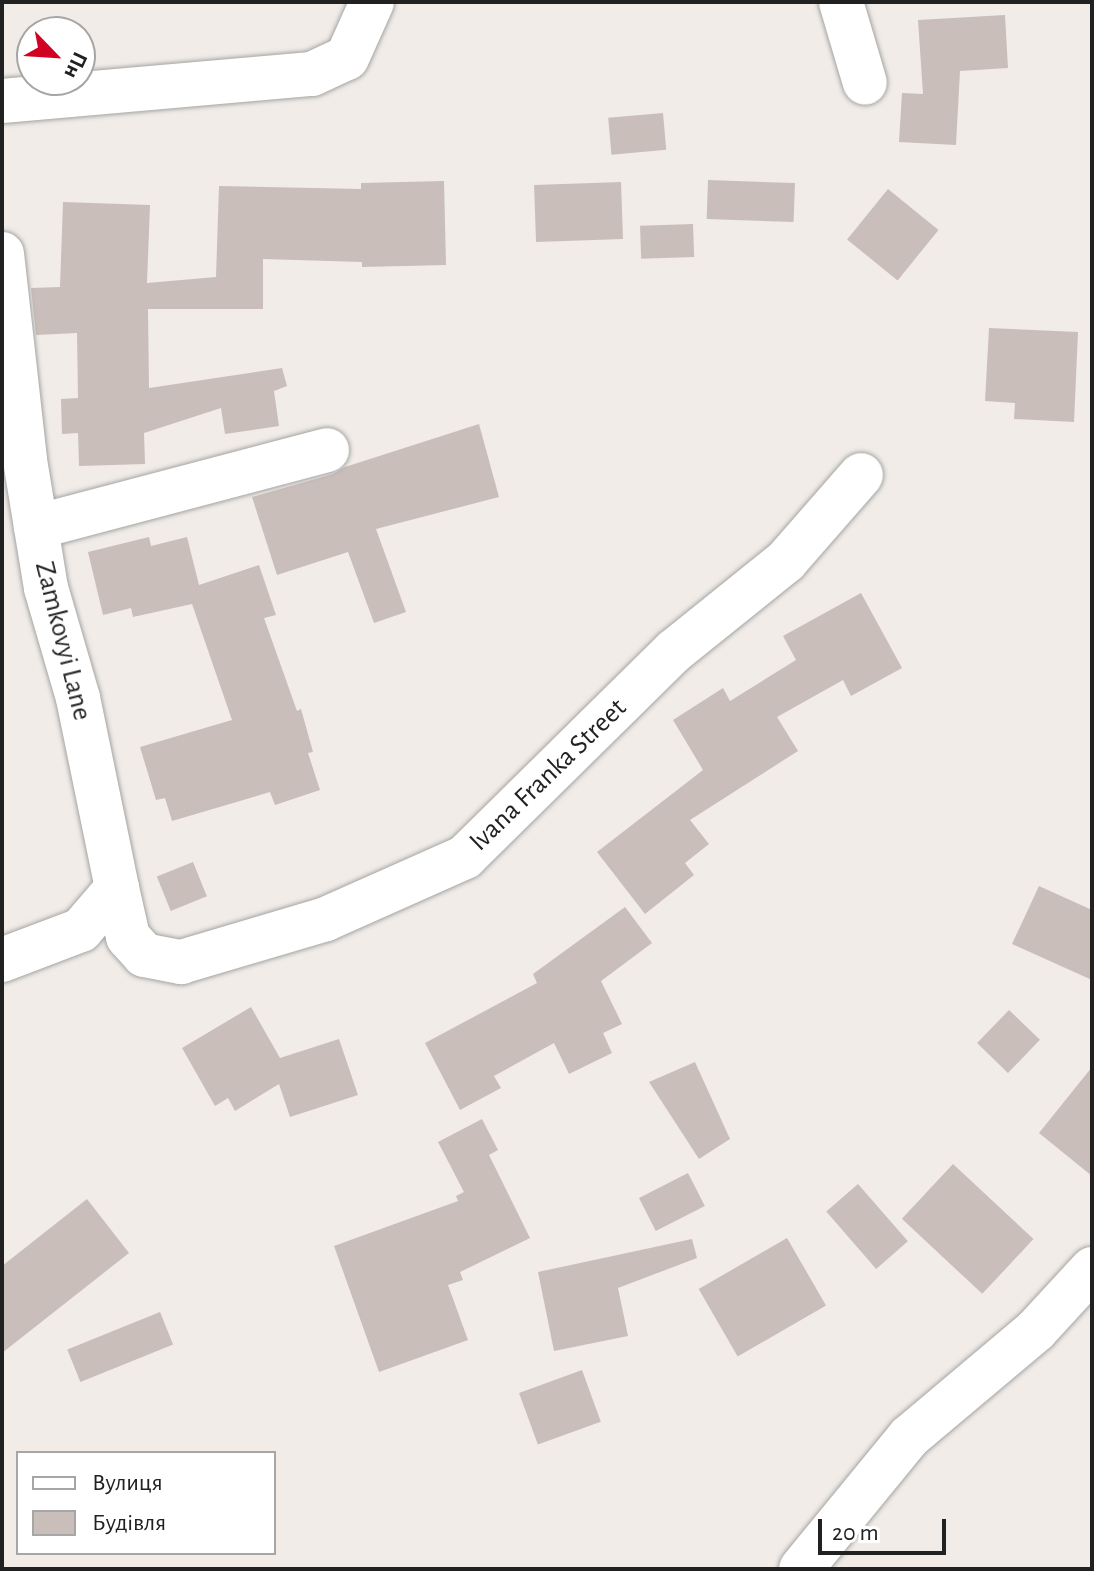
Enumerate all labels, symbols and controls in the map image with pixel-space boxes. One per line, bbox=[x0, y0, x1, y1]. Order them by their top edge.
north arrow bbox=[16, 16, 96, 96]
text: Пн bbox=[60, 48, 92, 82]
street label: Zamkovyi Lane bbox=[27, 558, 99, 724]
street label: Ivana Franka Street bbox=[462, 692, 634, 858]
legend bbox=[16, 1451, 276, 1555]
text: Вулиця bbox=[92, 1471, 163, 1495]
scale bar bbox=[822, 1503, 950, 1553]
text: Будівля bbox=[92, 1511, 166, 1535]
text: 20 m bbox=[832, 1521, 879, 1545]

